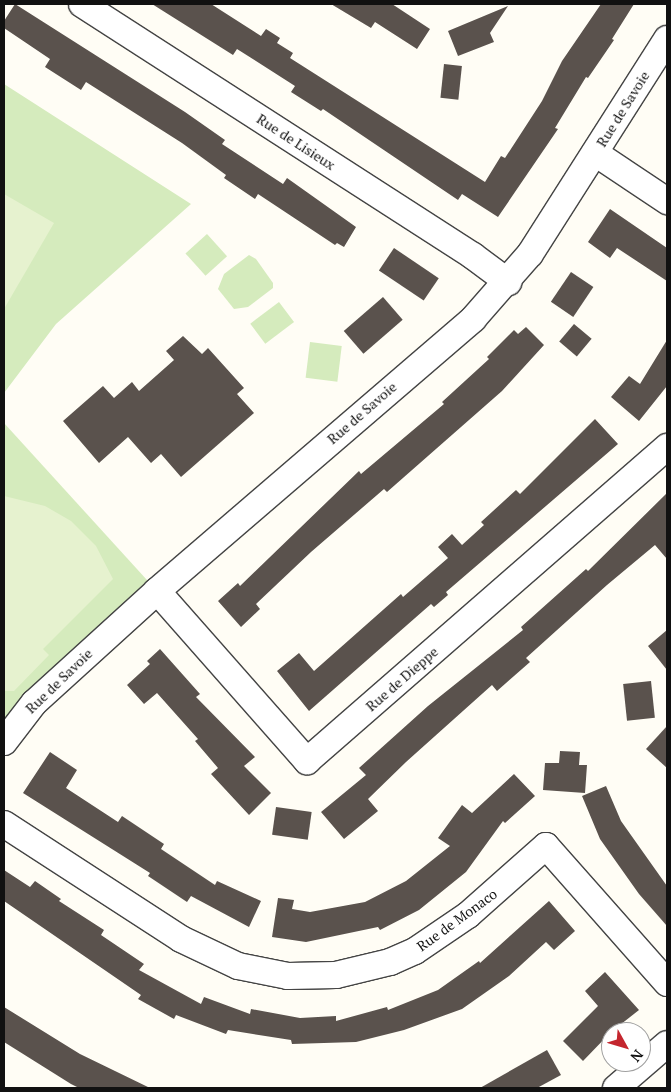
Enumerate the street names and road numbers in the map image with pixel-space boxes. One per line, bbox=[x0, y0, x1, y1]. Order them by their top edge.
street label: Rue de Savoie bbox=[593, 68, 653, 150]
street label: Rue de Lisieux bbox=[254, 110, 338, 174]
street label: Rue de Savoie bbox=[324, 378, 400, 448]
street label: Rue de Dieppe bbox=[363, 643, 441, 715]
street label: Rue de Savoie bbox=[22, 645, 96, 717]
street label: Rue de Monaco bbox=[414, 885, 500, 955]

